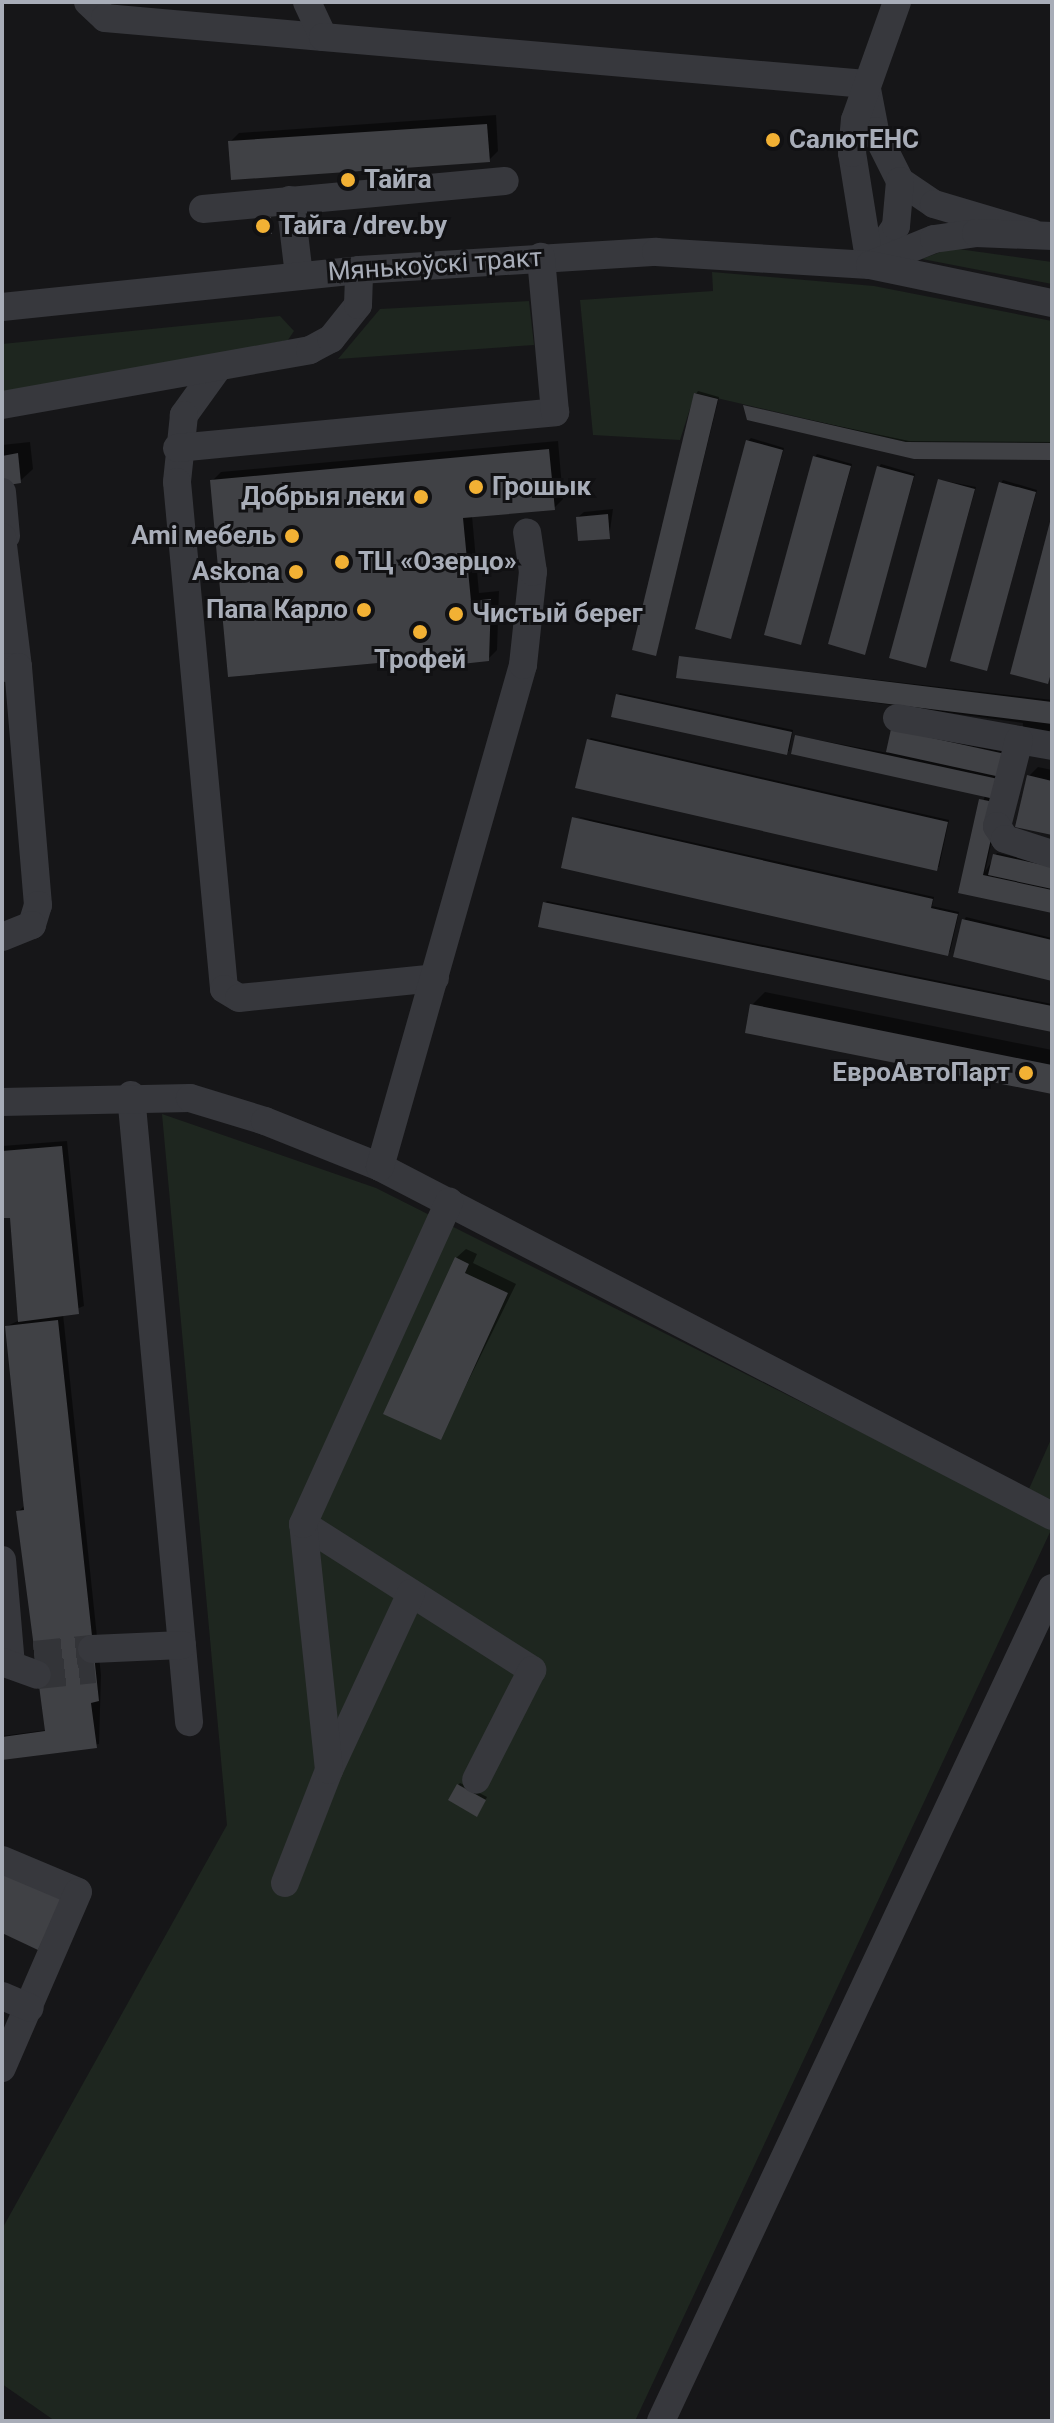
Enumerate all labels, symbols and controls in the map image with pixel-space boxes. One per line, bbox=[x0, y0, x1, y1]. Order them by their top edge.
place label: СалютЕНС bbox=[789, 124, 919, 156]
marker: СалютЕНС bbox=[764, 131, 782, 149]
place label: Тайга bbox=[364, 164, 432, 196]
marker: Тайга bbox=[339, 171, 357, 189]
place label: Тайга /drev.by bbox=[279, 210, 447, 242]
marker: Тайга /drev.by bbox=[254, 217, 272, 235]
street label: Мянькоўскі тракт bbox=[327, 242, 543, 288]
place label: Грошык bbox=[492, 471, 591, 503]
marker: Грошык bbox=[467, 478, 485, 496]
place label: Добрыя леки bbox=[241, 481, 405, 513]
marker: Добрыя леки bbox=[412, 488, 430, 506]
place label: Ami мебель bbox=[131, 520, 276, 552]
marker: Ami мебель bbox=[283, 527, 301, 545]
place label: ТЦ «Озерцо» bbox=[358, 546, 517, 578]
marker: ТЦ «Озерцо» bbox=[333, 553, 351, 571]
place label: Askona bbox=[192, 556, 280, 588]
marker: Askona bbox=[287, 563, 305, 581]
place label: Папа Карло bbox=[206, 594, 348, 626]
place label: Чистый берег bbox=[472, 598, 643, 630]
marker: Папа Карло bbox=[355, 601, 373, 619]
marker: Чистый берег bbox=[447, 605, 465, 623]
marker: Трофей bbox=[411, 623, 429, 641]
place label: Трофей bbox=[374, 644, 466, 676]
place label: ЕвроАвтоПарт bbox=[832, 1057, 1010, 1089]
marker: ЕвроАвтоПарт bbox=[1017, 1064, 1035, 1082]

